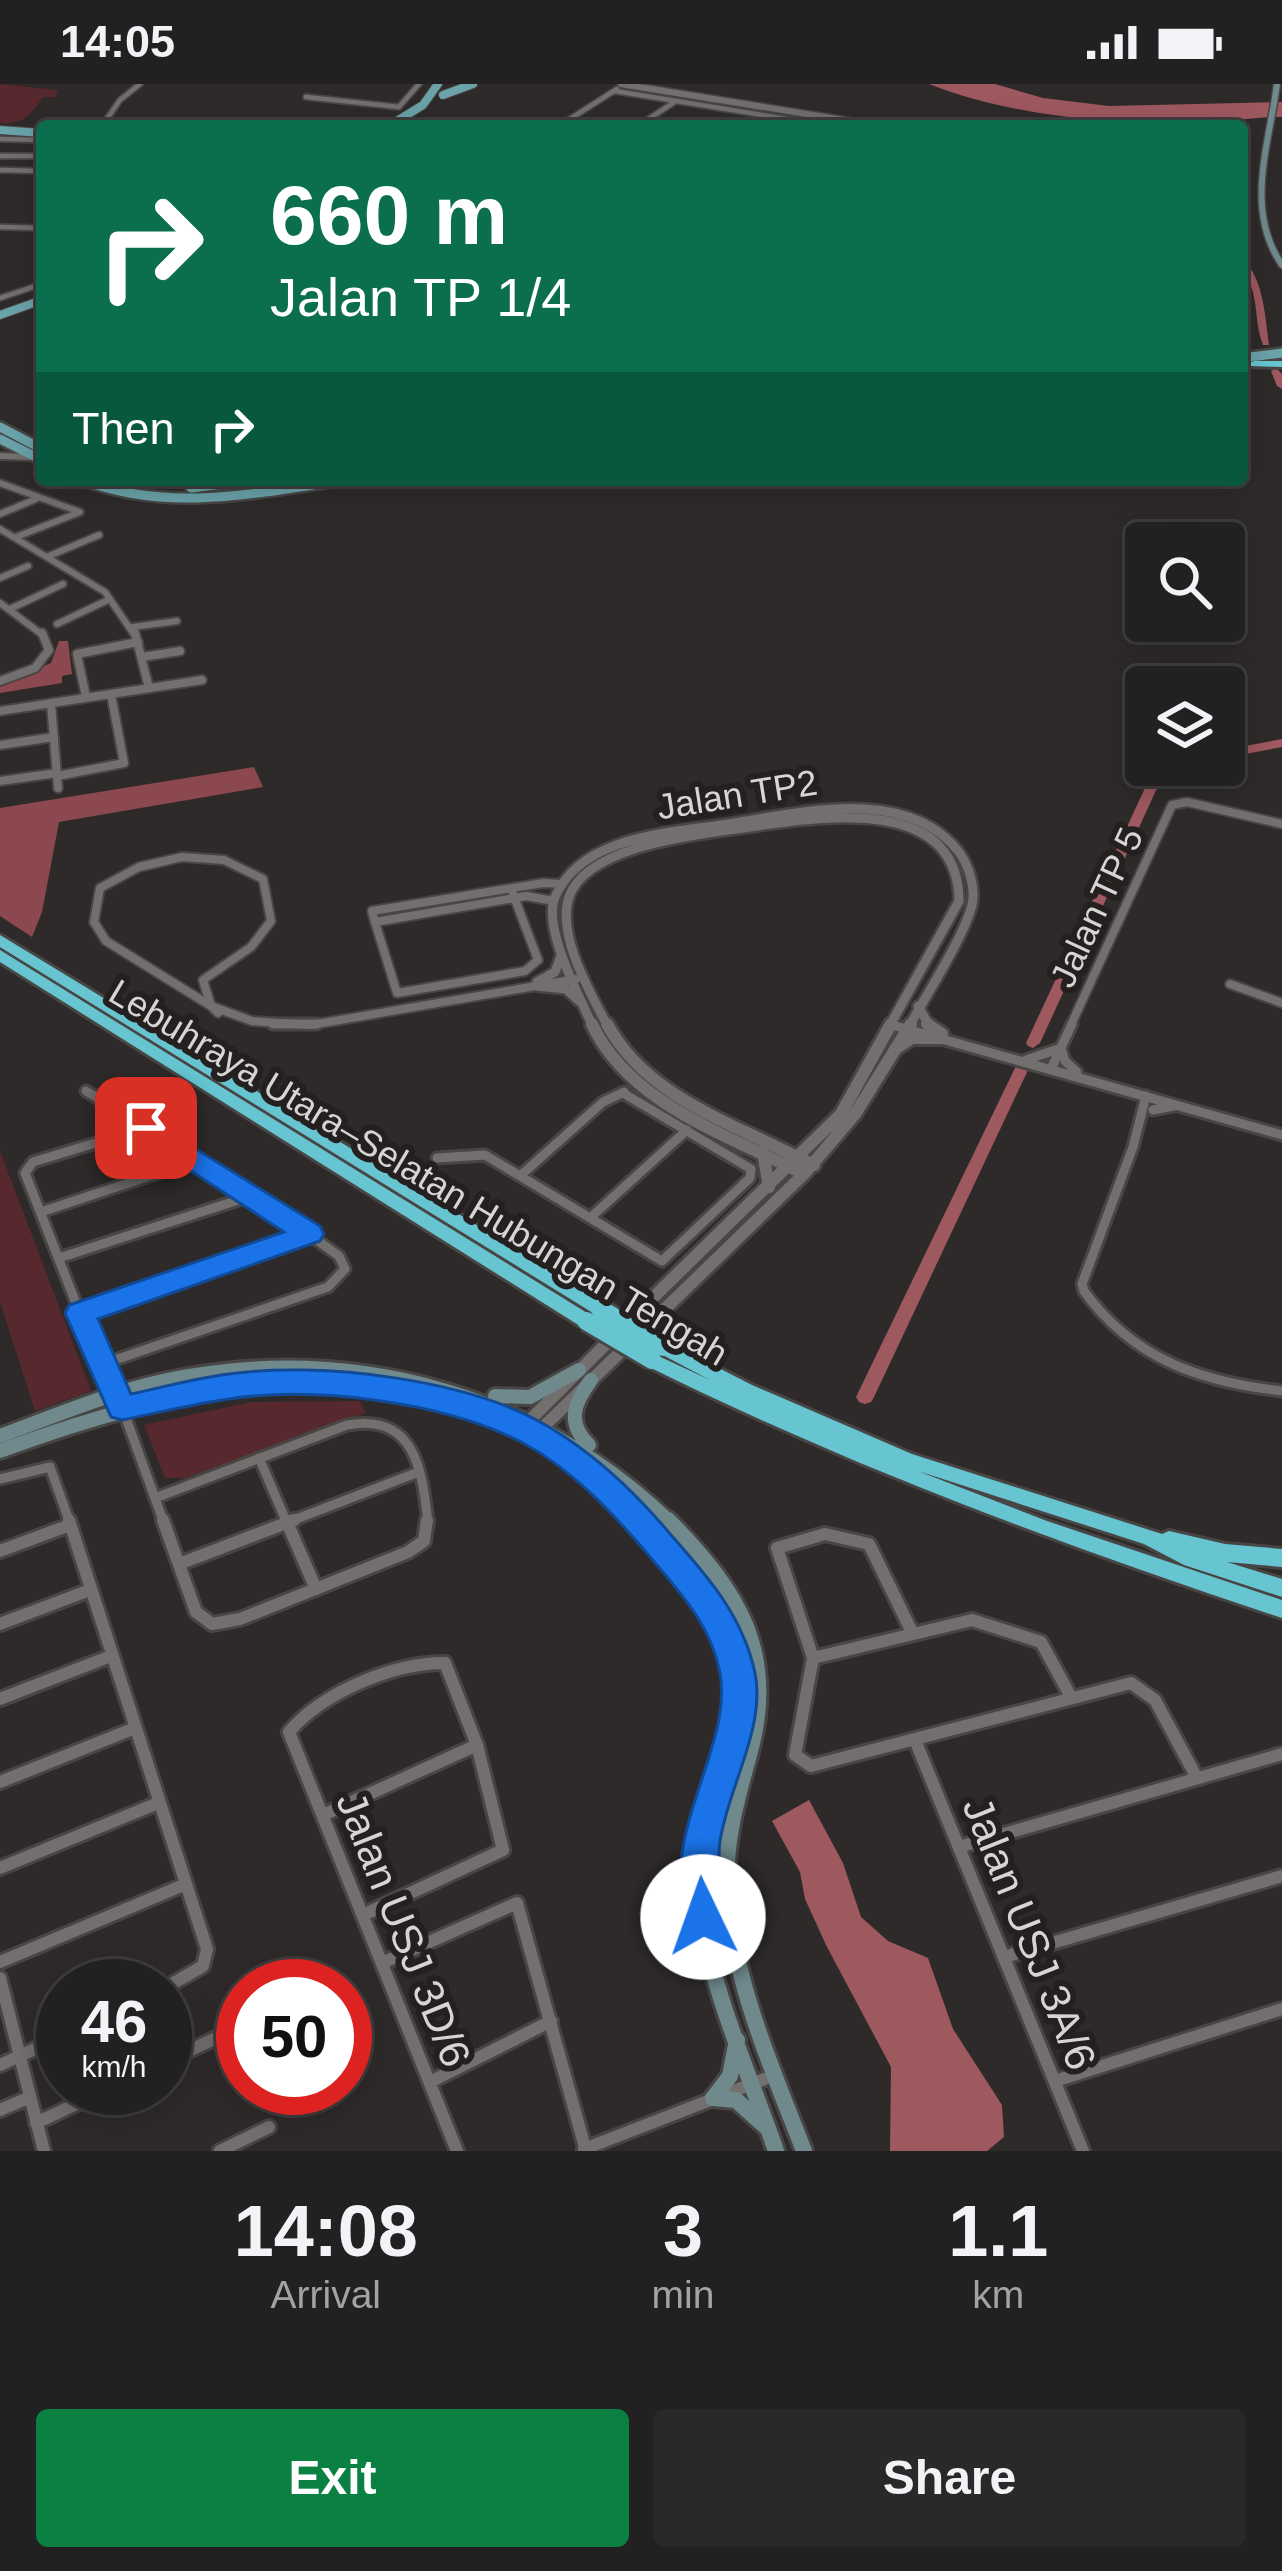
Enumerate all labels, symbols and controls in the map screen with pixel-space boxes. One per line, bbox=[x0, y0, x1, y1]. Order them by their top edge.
text: 14:05 bbox=[60, 16, 175, 67]
icon: right bbox=[72, 168, 228, 324]
text: 660 m bbox=[270, 168, 508, 262]
text: Jalan TP 1/4 bbox=[270, 267, 571, 327]
icon: right bbox=[199, 396, 265, 462]
text: Then bbox=[72, 403, 175, 454]
map controls bbox=[1125, 522, 1245, 786]
button: search bbox=[1125, 522, 1245, 642]
button: layers bbox=[1125, 666, 1245, 786]
street label: Jalan TP2 bbox=[654, 762, 820, 827]
street label: Jalan TP 5 bbox=[1042, 821, 1151, 993]
street label: Lebuhraya Utara–Selatan Hubungan Tengah bbox=[102, 971, 735, 1374]
pin bbox=[95, 1077, 197, 1179]
icon: arrive bbox=[113, 1095, 179, 1161]
street label: Jalan USJ 3D/6 bbox=[327, 1785, 480, 2073]
street label: Jalan USJ 3A/6 bbox=[954, 1790, 1106, 2076]
position arrow bbox=[640, 1854, 766, 1980]
speed limit sign: 50 bbox=[216, 1959, 372, 2115]
text: 46 bbox=[81, 1988, 147, 2055]
text: km/h bbox=[81, 2050, 147, 2083]
text: 14:08 bbox=[234, 2191, 418, 2271]
text: 3 bbox=[663, 2191, 703, 2271]
text: 1.1 bbox=[948, 2191, 1048, 2271]
text: Arrival bbox=[271, 2273, 381, 2316]
text: min bbox=[652, 2273, 714, 2316]
text: km bbox=[972, 2273, 1024, 2316]
button: Exit bbox=[36, 2409, 629, 2547]
button: Share bbox=[653, 2409, 1246, 2547]

